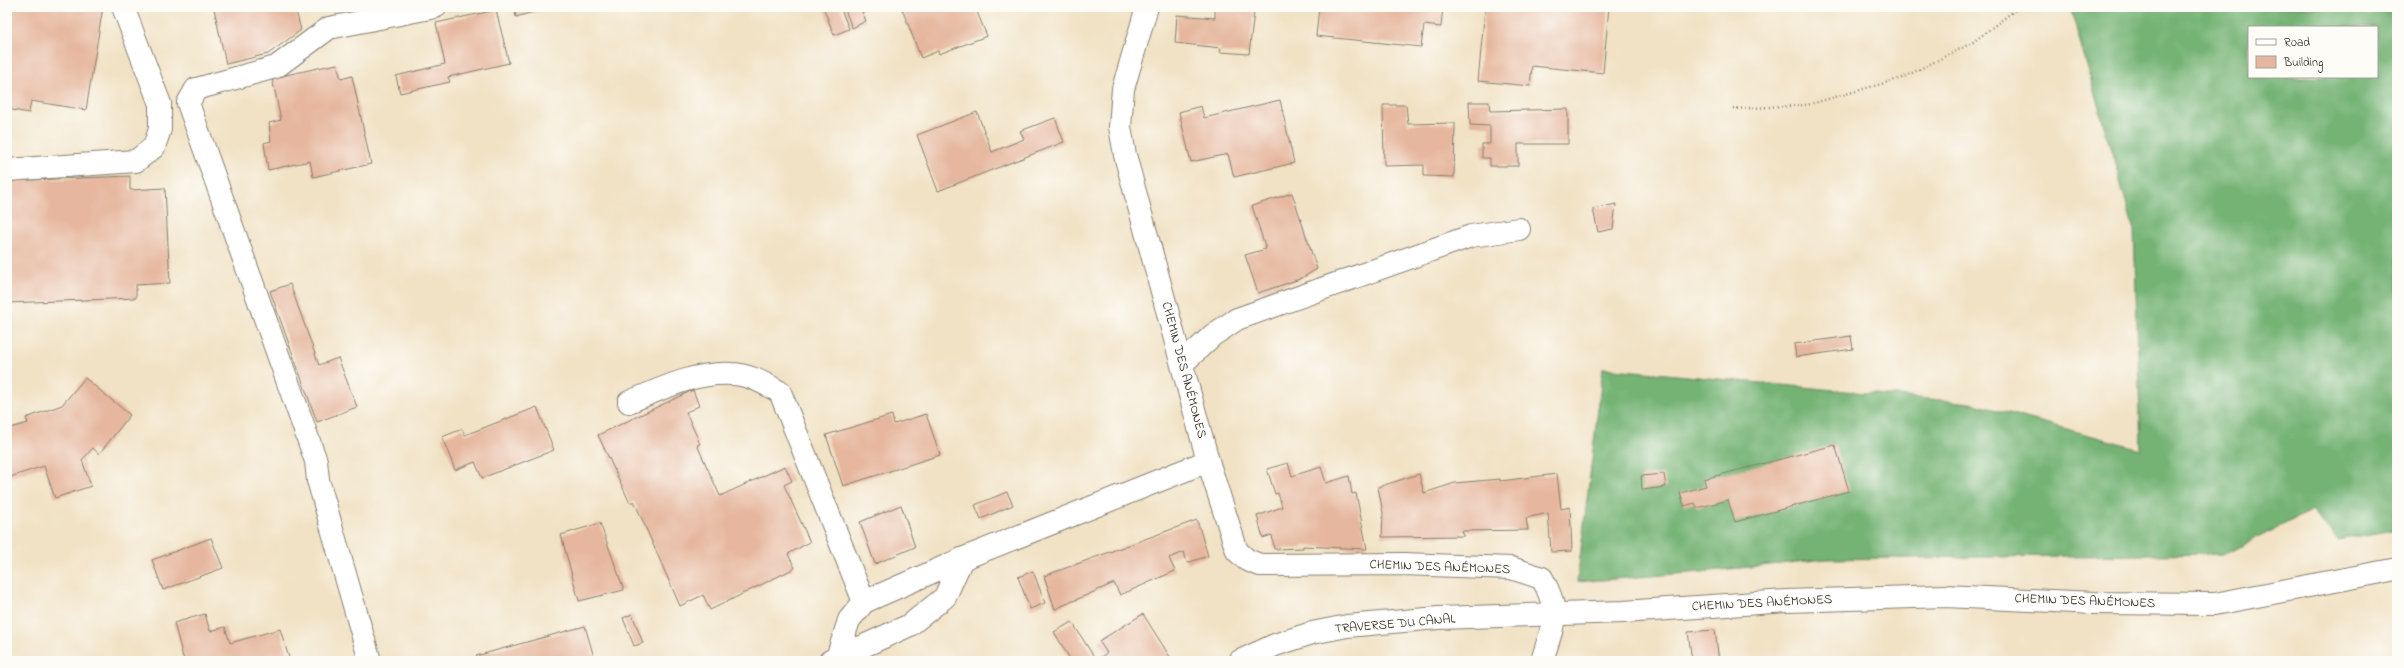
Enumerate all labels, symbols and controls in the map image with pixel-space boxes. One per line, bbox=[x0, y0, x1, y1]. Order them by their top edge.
legend bbox=[2248, 26, 2378, 78]
text: Road bbox=[2284, 34, 2310, 52]
text: Building bbox=[2283, 54, 2323, 73]
street label: CHEMIN DES ANÉMONES bbox=[1157, 300, 1211, 440]
street label: CHEMIN DES ANÉMONES bbox=[1369, 555, 1511, 579]
street label: CHEMIN DES ANÉMONES bbox=[2014, 589, 2156, 613]
street label: CHEMIN DES ANÉMONES bbox=[1691, 590, 1833, 616]
street label: TRAVERSE DU CANAL bbox=[1334, 609, 1456, 639]

